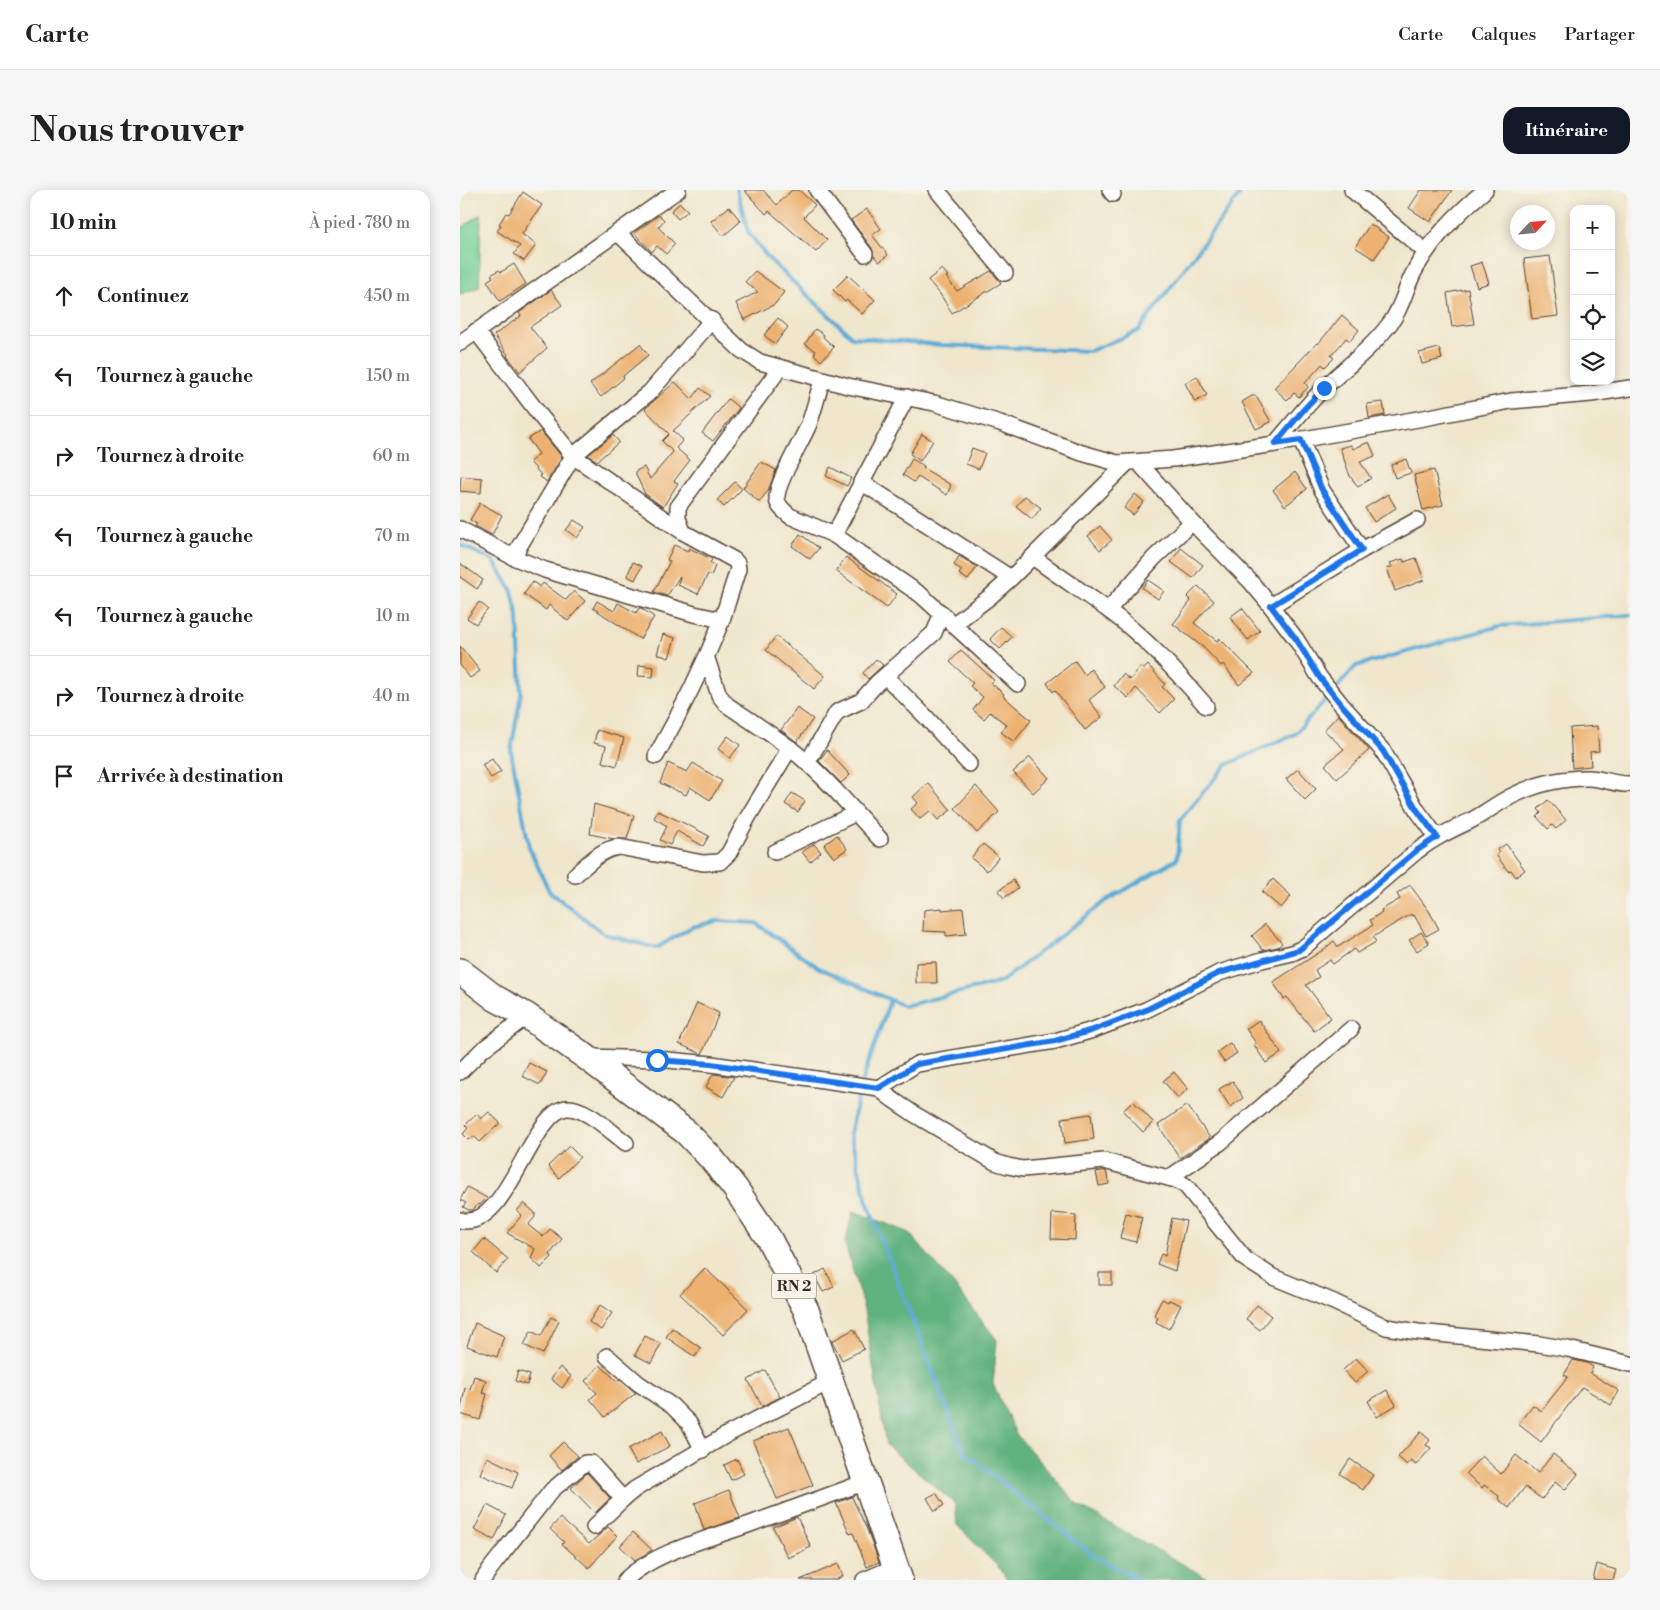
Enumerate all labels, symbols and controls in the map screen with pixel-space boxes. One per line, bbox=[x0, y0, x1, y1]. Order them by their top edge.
text: Carte bbox=[25, 20, 89, 50]
text: Carte bbox=[1398, 23, 1443, 46]
text: Calques bbox=[1471, 23, 1536, 46]
text: Partager bbox=[1564, 23, 1635, 46]
button: Itinéraire bbox=[1503, 107, 1630, 154]
text: Nous trouver bbox=[30, 109, 245, 152]
north arrow bbox=[1510, 205, 1555, 250]
map controls bbox=[1570, 205, 1615, 385]
button: + bbox=[1570, 205, 1615, 250]
text: 10 min bbox=[50, 210, 117, 236]
text: À pied · 780 m bbox=[309, 213, 410, 233]
button: − bbox=[1570, 250, 1615, 295]
icon: ahead bbox=[50, 282, 78, 310]
text: Continuez bbox=[97, 284, 189, 308]
text: 450 m bbox=[364, 286, 410, 306]
button: locate bbox=[1570, 295, 1615, 340]
button: layers bbox=[1570, 340, 1615, 385]
icon: left bbox=[50, 362, 78, 390]
text: Tournez à gauche bbox=[97, 364, 253, 388]
text: 150 m bbox=[366, 366, 410, 386]
route end bbox=[1313, 377, 1336, 400]
icon: right bbox=[50, 442, 78, 470]
text: Tournez à droite bbox=[97, 444, 244, 468]
text: 60 m bbox=[372, 446, 410, 466]
icon: left bbox=[50, 522, 78, 550]
text: Tournez à gauche bbox=[97, 524, 253, 548]
text: 70 m bbox=[374, 526, 410, 546]
icon: left bbox=[50, 602, 78, 630]
text: Tournez à gauche bbox=[97, 604, 253, 628]
text: 10 m bbox=[376, 606, 410, 626]
icon: right bbox=[50, 682, 78, 710]
text: Tournez à droite bbox=[97, 684, 244, 708]
text: 40 m bbox=[373, 686, 410, 706]
icon: arrive bbox=[50, 762, 78, 790]
text: Arrivée à destination bbox=[97, 764, 283, 788]
route start bbox=[646, 1049, 669, 1072]
road number: RN 2 bbox=[772, 1274, 816, 1298]

